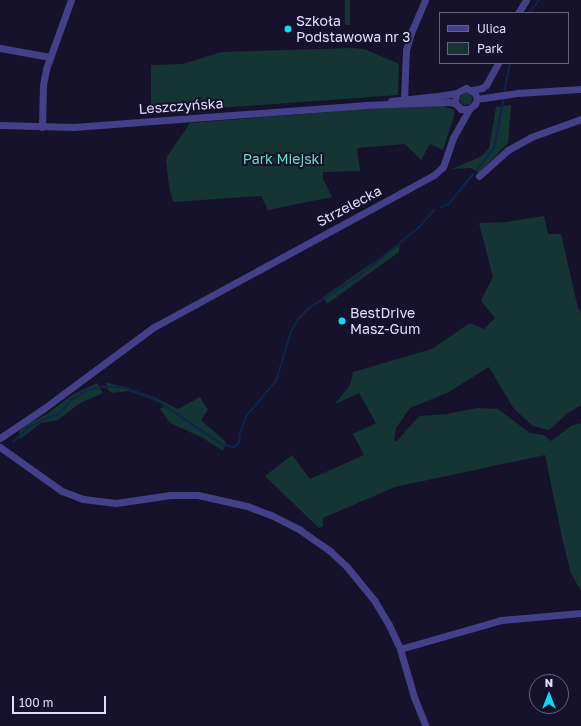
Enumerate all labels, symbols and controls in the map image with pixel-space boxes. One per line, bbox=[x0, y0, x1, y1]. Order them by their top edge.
legend bbox=[439, 12, 569, 64]
place label: Szkoła Podstawowa nr 3 bbox=[296, 13, 411, 46]
text: Ulica bbox=[477, 21, 506, 36]
marker: Szkoła Podstawowa nr 3 bbox=[283, 24, 293, 34]
text: Park bbox=[477, 41, 503, 56]
street label: Leszczyńska bbox=[138, 95, 224, 117]
park label: Park Miejski bbox=[243, 151, 323, 167]
street label: Strzelecka bbox=[314, 182, 384, 230]
place label: BestDrive Masz-Gum bbox=[350, 305, 420, 338]
marker: BestDrive Masz-Gum bbox=[337, 316, 347, 326]
north arrow bbox=[529, 674, 569, 714]
text: N bbox=[545, 676, 553, 689]
scale bar bbox=[14, 688, 108, 714]
text: 100 m bbox=[19, 695, 53, 710]

